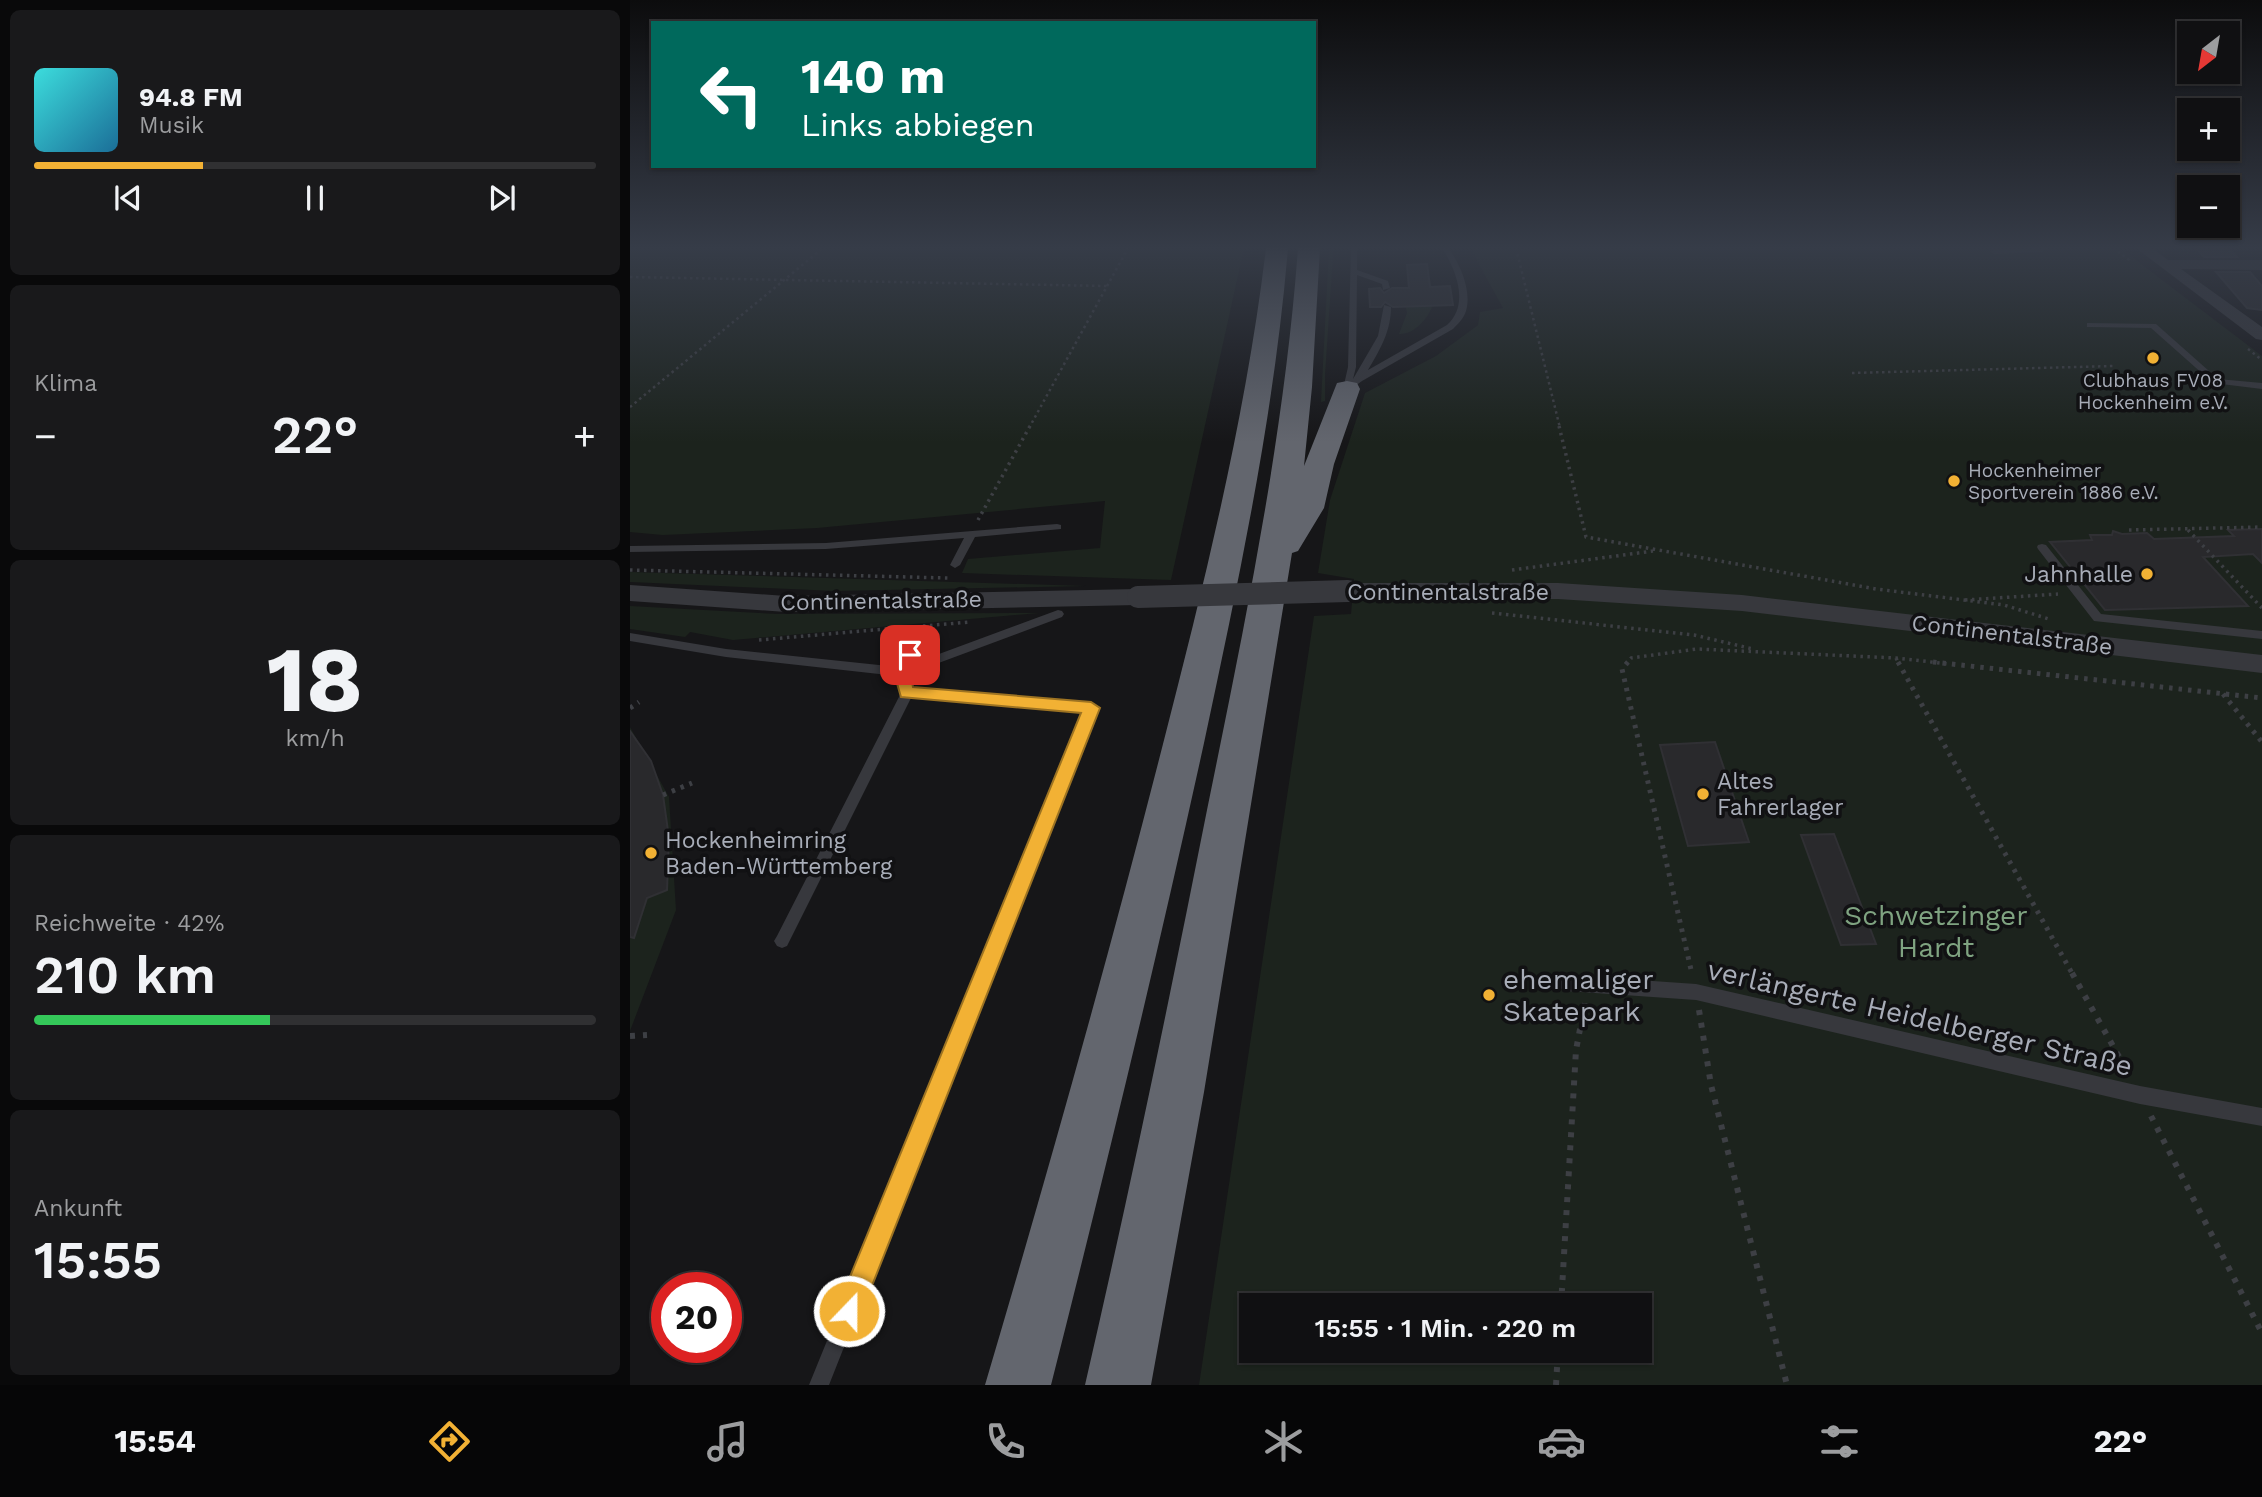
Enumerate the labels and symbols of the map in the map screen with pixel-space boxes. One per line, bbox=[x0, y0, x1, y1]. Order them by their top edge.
north arrow bbox=[2177, 21, 2240, 84]
marker: Clubhaus FV08 Hockenheim e.V. bbox=[2145, 350, 2161, 366]
place label: Clubhaus FV08 Hockenheim e.V. bbox=[2078, 369, 2228, 414]
place label: Hockenheimer Sportverein 1886 e.V. bbox=[1968, 459, 2159, 504]
marker: Hockenheimer Sportverein 1886 e.V. bbox=[1946, 473, 1962, 489]
place label: Jahnhalle bbox=[2024, 561, 2133, 588]
marker: Jahnhalle bbox=[2139, 566, 2155, 582]
street label: Continentalstraße bbox=[1347, 579, 1549, 606]
street label: Continentalstraße bbox=[780, 586, 982, 616]
street label: Continentalstraße bbox=[1910, 609, 2114, 661]
pin bbox=[880, 625, 940, 685]
place label: Altes Fahrerlager bbox=[1717, 768, 1844, 821]
marker: Altes Fahrerlager bbox=[1695, 786, 1711, 802]
place label: Hockenheimring Baden-Württemberg bbox=[665, 827, 893, 880]
marker: Hockenheimring Baden-Württemberg bbox=[643, 845, 659, 861]
park label: Schwetzinger Hardt bbox=[1844, 899, 2028, 964]
street label: verlängerte Heidelberger Straße bbox=[1704, 953, 2136, 1083]
place label: ehemaliger Skatepark bbox=[1503, 963, 1654, 1028]
marker: ehemaliger Skatepark bbox=[1481, 987, 1497, 1003]
speed limit sign: 20 bbox=[651, 1272, 742, 1363]
position arrow bbox=[812, 1274, 886, 1348]

